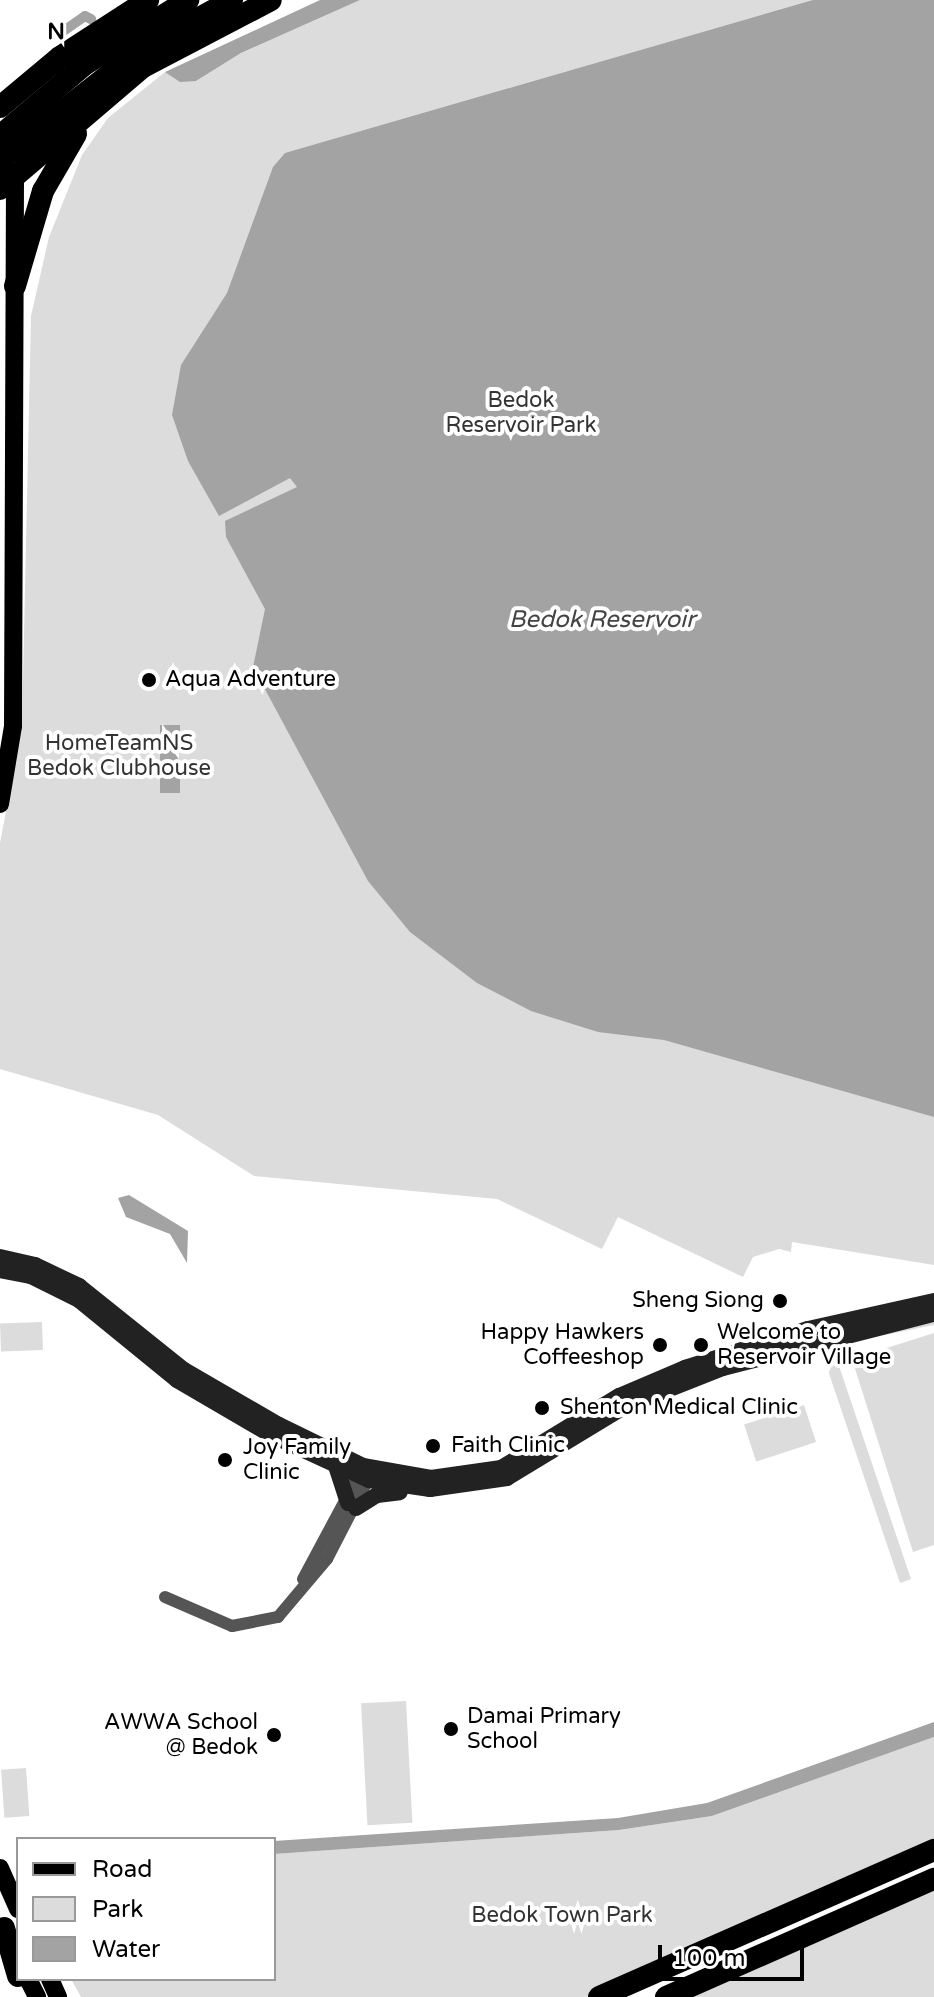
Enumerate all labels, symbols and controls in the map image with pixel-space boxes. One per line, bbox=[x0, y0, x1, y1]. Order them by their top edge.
north arrow bbox=[16, 16, 96, 96]
text: N bbox=[47, 19, 65, 45]
park label: Bedok Reservoir Park bbox=[445, 387, 597, 438]
water label: Bedok Reservoir bbox=[509, 606, 695, 634]
place label: Aqua Adventure bbox=[165, 667, 336, 693]
marker: Aqua Adventure bbox=[140, 671, 158, 689]
park label: HomeTeamNS Bedok Clubhouse bbox=[27, 730, 211, 782]
place label: Sheng Siong bbox=[632, 1288, 764, 1314]
marker: Sheng Siong bbox=[771, 1292, 789, 1310]
place label: Happy Hawkers Coffeeshop bbox=[480, 1319, 644, 1370]
place label: Welcome to Reservoir Village bbox=[717, 1319, 891, 1370]
marker: Happy Hawkers Coffeeshop bbox=[651, 1336, 669, 1354]
marker: Welcome to Reservoir Village bbox=[692, 1336, 710, 1354]
place label: Shenton Medical Clinic bbox=[560, 1395, 798, 1421]
marker: Shenton Medical Clinic bbox=[531, 1397, 553, 1419]
place label: Faith Clinic bbox=[451, 1433, 565, 1459]
place label: Joy Family Clinic bbox=[243, 1434, 351, 1486]
marker: Faith Clinic bbox=[422, 1435, 444, 1457]
marker: Joy Family Clinic bbox=[214, 1449, 236, 1471]
place label: Damai Primary School bbox=[467, 1703, 621, 1754]
place label: AWWA School @ Bedok bbox=[104, 1709, 258, 1760]
marker: Damai Primary School bbox=[442, 1720, 460, 1738]
marker: AWWA School @ Bedok bbox=[265, 1726, 283, 1744]
legend bbox=[16, 1837, 276, 1981]
text: Road bbox=[92, 1855, 152, 1884]
text: Park bbox=[92, 1895, 143, 1924]
park label: Bedok Town Park bbox=[471, 1903, 653, 1929]
scale bar bbox=[662, 1929, 808, 1979]
text: Water bbox=[92, 1935, 160, 1964]
text: 100 m bbox=[672, 1944, 746, 1973]

